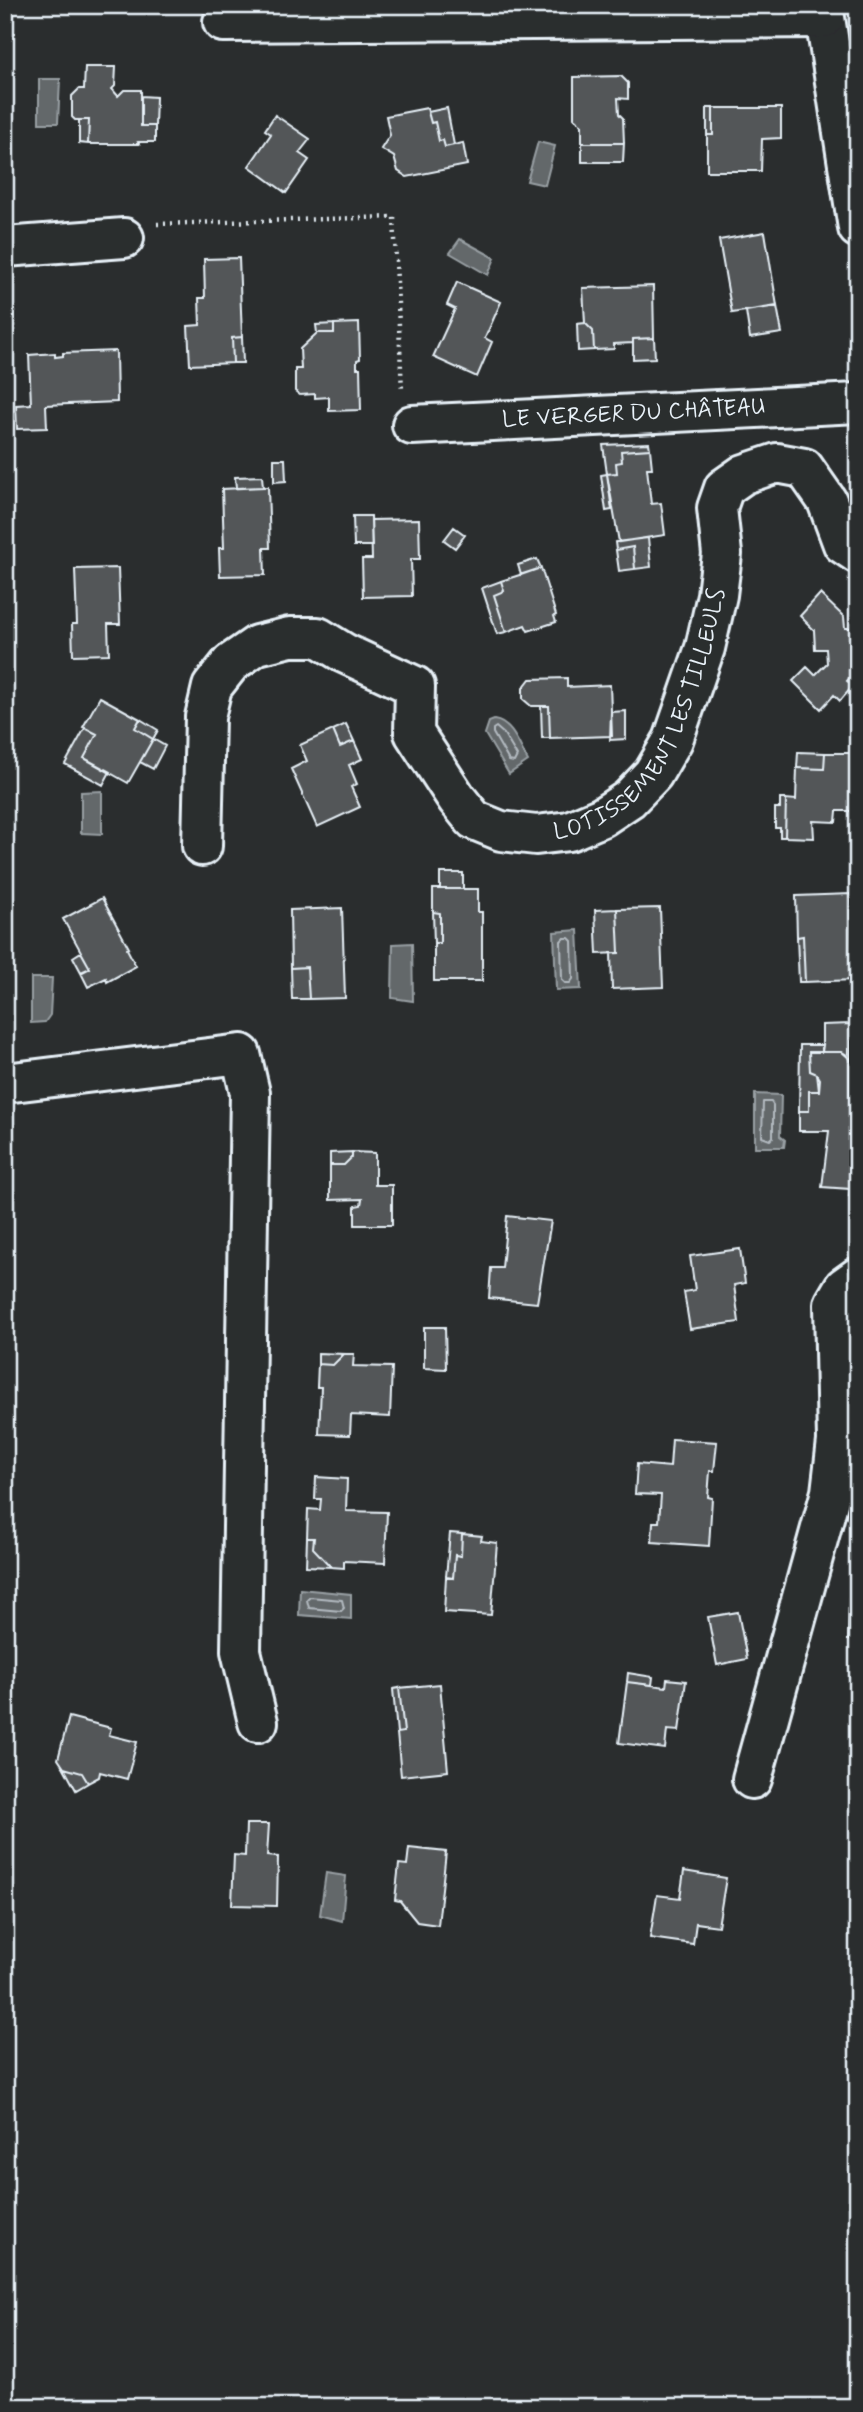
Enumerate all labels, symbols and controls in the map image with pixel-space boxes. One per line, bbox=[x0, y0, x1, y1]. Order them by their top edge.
street label: LE VERGER DU CHÂTEAU bbox=[501, 393, 766, 436]
street label: LOTISSEMENT LES TILLEULS bbox=[552, 586, 733, 848]

